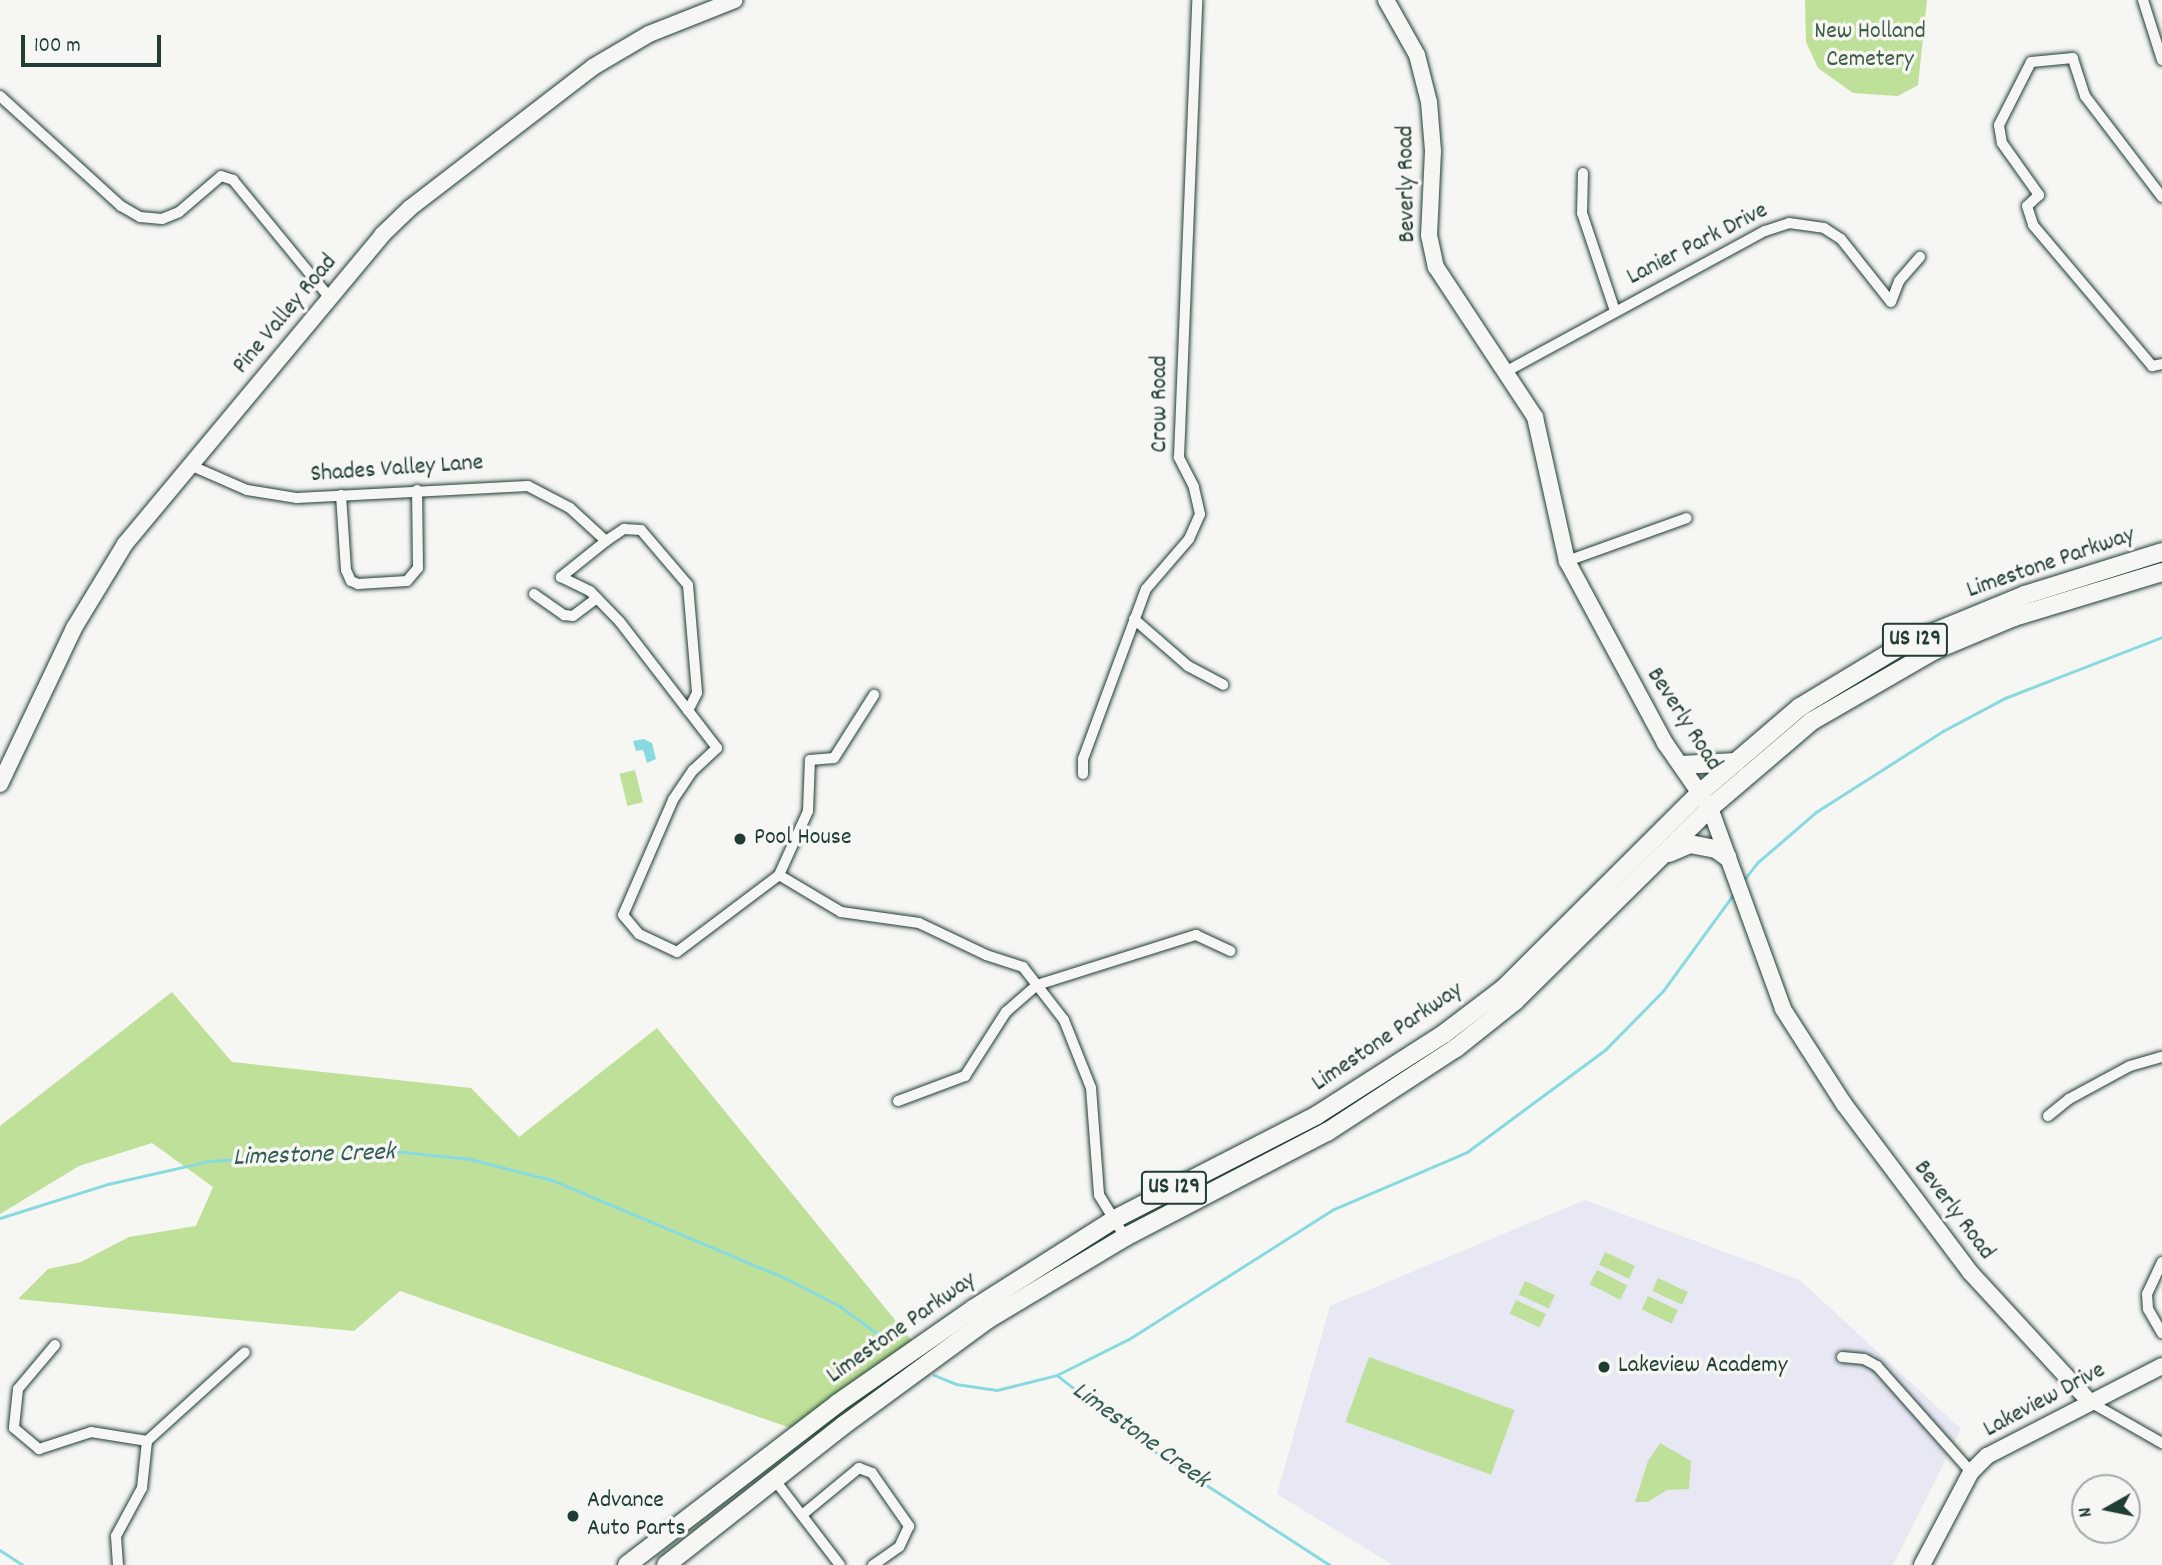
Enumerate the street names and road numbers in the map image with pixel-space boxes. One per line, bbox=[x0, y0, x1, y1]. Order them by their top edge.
street label: Beverly Road bbox=[1393, 125, 1423, 243]
street label: Lanier Park Drive bbox=[1623, 197, 1773, 293]
street label: Pine Valley Road bbox=[228, 249, 344, 381]
street label: Crow Road bbox=[1147, 355, 1175, 453]
street label: Shades Valley Lane bbox=[310, 450, 484, 490]
street label: Limestone Parkway bbox=[1963, 522, 2139, 606]
road number: US 129 bbox=[1882, 620, 1948, 660]
street label: Beverly Road bbox=[1639, 663, 1727, 777]
street label: Limestone Parkway bbox=[1307, 977, 1469, 1099]
street label: Beverly Road bbox=[1906, 1156, 2000, 1266]
road number: US 129 bbox=[1141, 1168, 1207, 1208]
street label: Limestone Parkway bbox=[822, 1267, 982, 1391]
street label: Lakeview Drive bbox=[1979, 1357, 2111, 1445]

